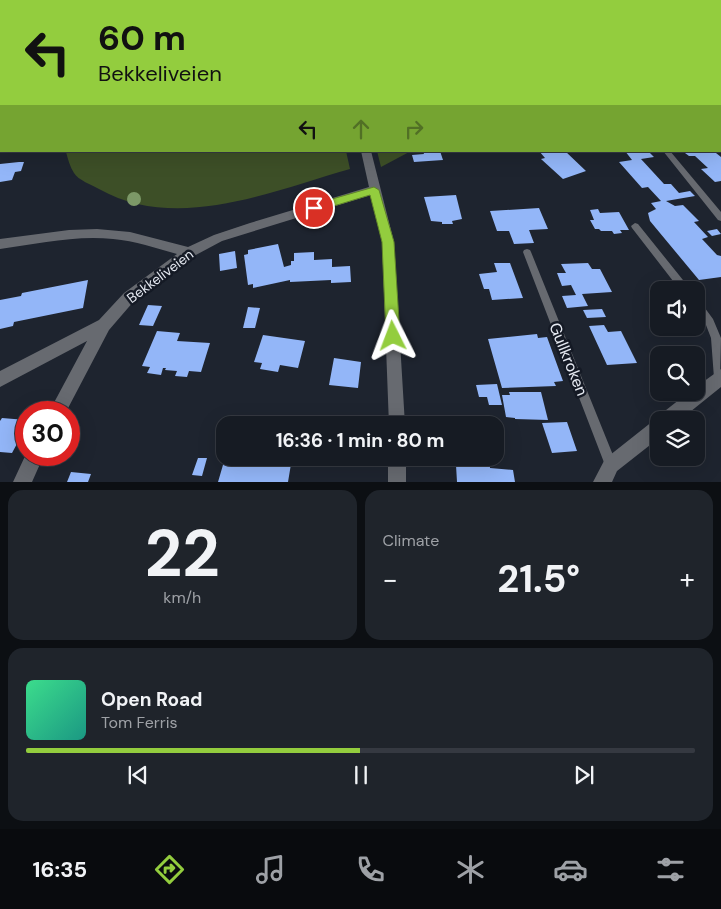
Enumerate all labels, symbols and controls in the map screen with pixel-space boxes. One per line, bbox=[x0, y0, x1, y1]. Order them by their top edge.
text: 60 m bbox=[98, 15, 186, 61]
icon: left bbox=[15, 20, 80, 85]
text: Bekkeliveien bbox=[98, 59, 222, 88]
icon: left bbox=[294, 115, 322, 143]
icon: ahead bbox=[347, 115, 375, 143]
icon: right bbox=[400, 115, 428, 143]
pin bbox=[293, 187, 335, 229]
icon: arrive bbox=[300, 194, 328, 222]
street label: Bekkeliveien bbox=[123, 245, 197, 307]
map controls bbox=[650, 281, 705, 466]
button: sound bbox=[650, 281, 705, 336]
position arrow bbox=[366, 309, 418, 361]
street label: Gullkroken bbox=[544, 319, 593, 399]
button: search bbox=[650, 346, 705, 401]
speed limit sign: 30 bbox=[15, 401, 80, 466]
button: layers bbox=[650, 411, 705, 466]
text: 16:36 · 1 min · 80 m bbox=[276, 428, 444, 453]
text: 22 bbox=[145, 512, 220, 596]
text: Climate bbox=[383, 530, 439, 551]
text: 21.5° bbox=[497, 554, 580, 604]
text: − bbox=[383, 561, 398, 598]
text: + bbox=[680, 561, 695, 598]
text: km/h bbox=[163, 587, 201, 608]
text: Open Road bbox=[101, 687, 203, 712]
text: Tom Ferris bbox=[101, 712, 178, 733]
icon: previous bbox=[124, 761, 152, 789]
icon: pause bbox=[347, 761, 375, 789]
icon: next bbox=[570, 761, 598, 789]
icon: directions bbox=[152, 852, 187, 887]
icon: music bbox=[253, 852, 288, 887]
icon: phone bbox=[353, 852, 388, 887]
icon: climate bbox=[453, 852, 488, 887]
icon: car bbox=[553, 852, 588, 887]
icon: filters bbox=[653, 852, 688, 887]
text: 16:35 bbox=[33, 855, 87, 884]

